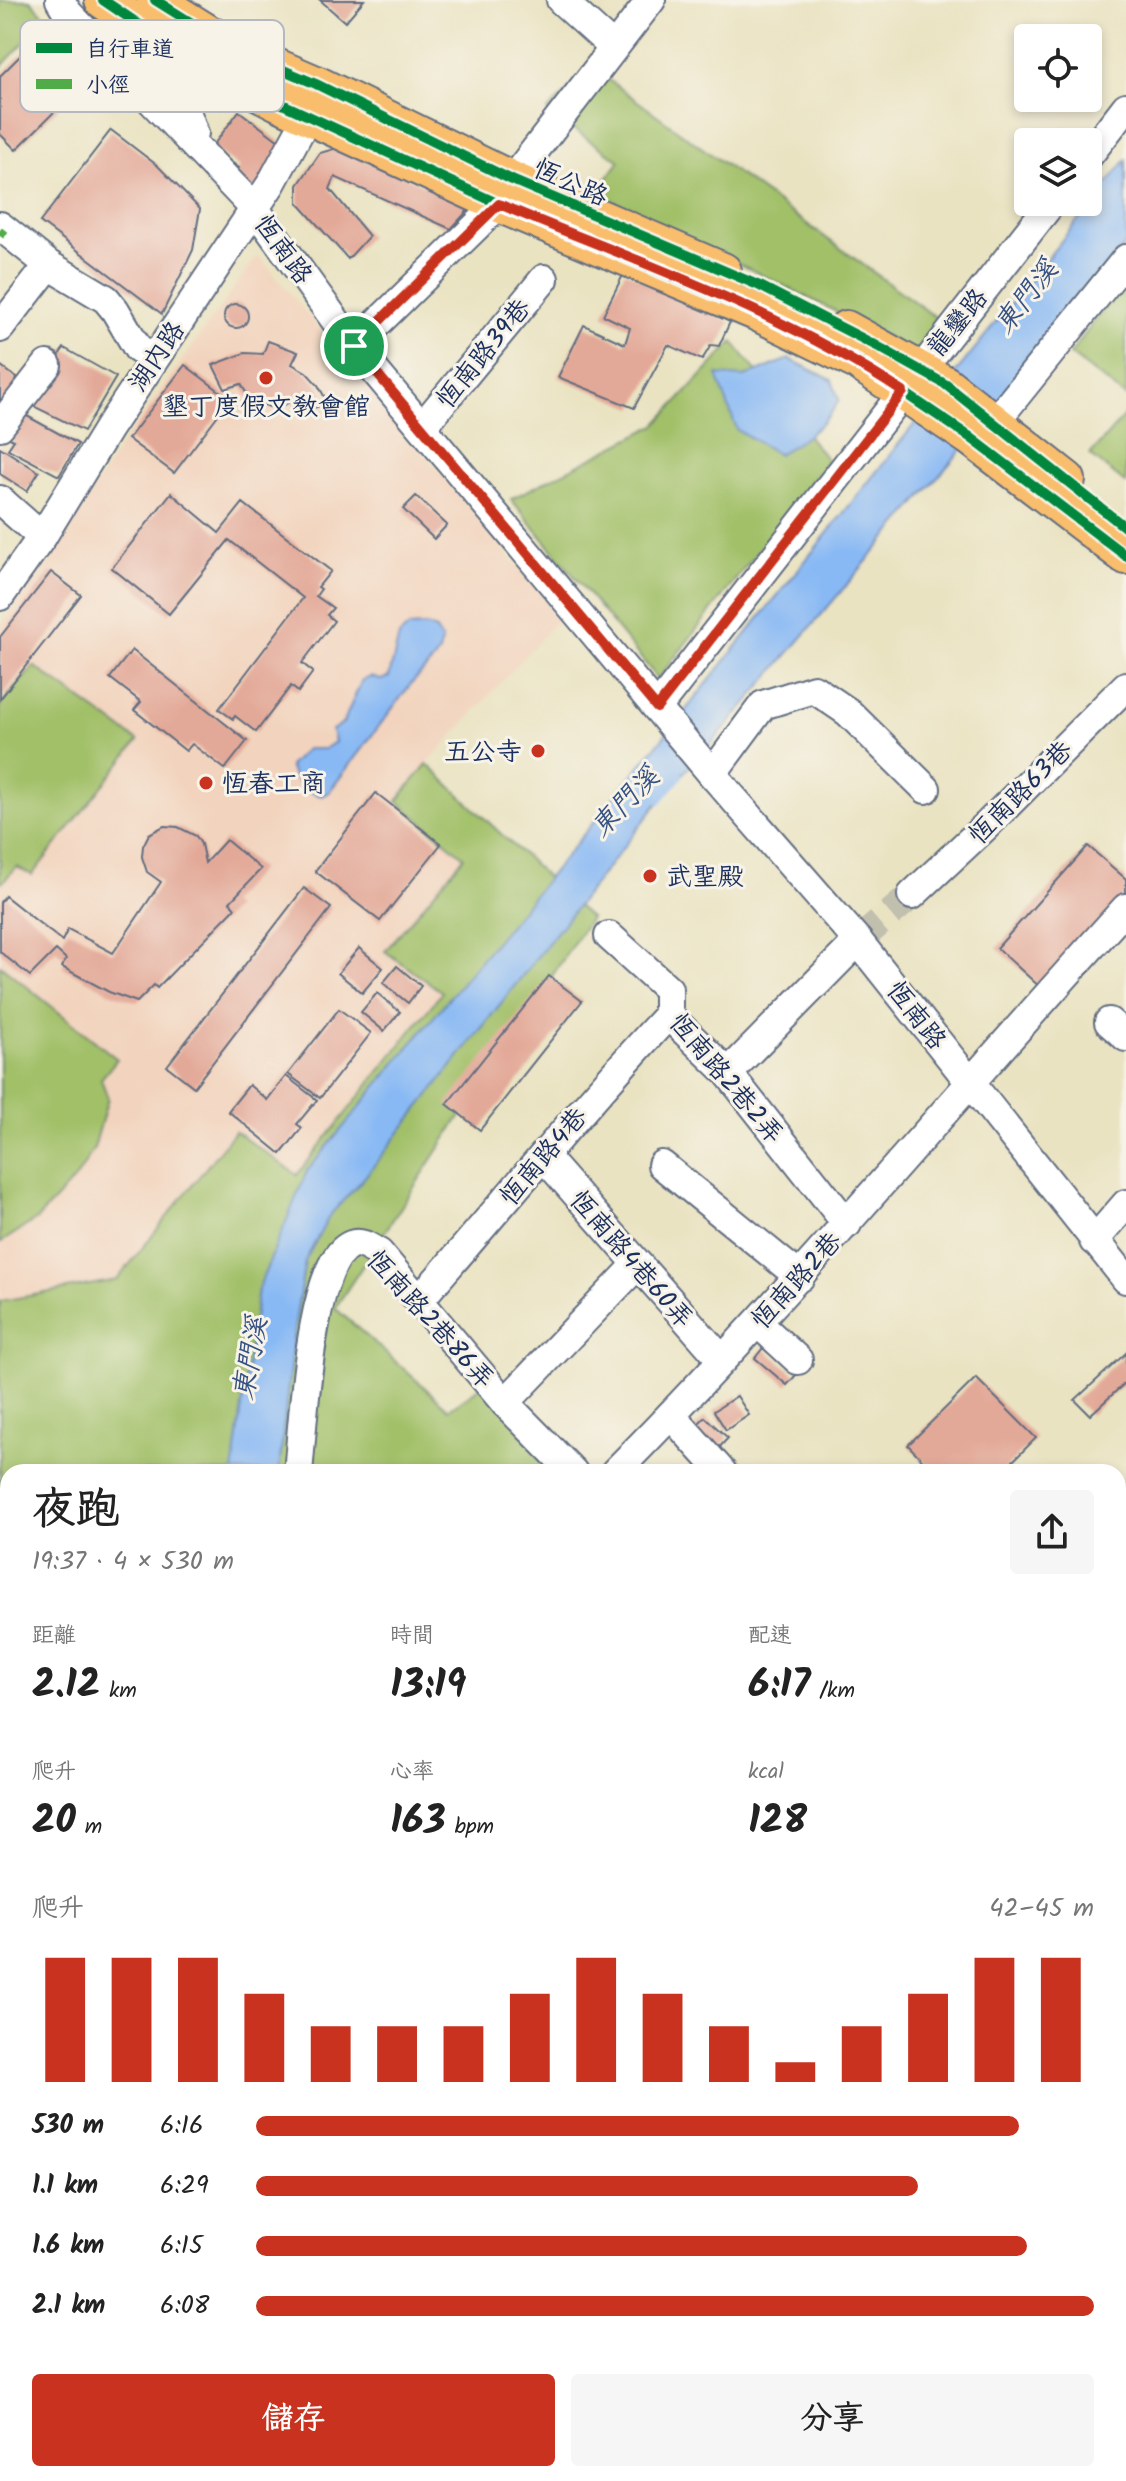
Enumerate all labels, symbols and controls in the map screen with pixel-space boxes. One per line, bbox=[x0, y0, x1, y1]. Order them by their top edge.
legend bbox=[20, 20, 284, 112]
map controls bbox=[1014, 24, 1102, 216]
button: locate bbox=[1014, 24, 1102, 112]
text: 自行車道 bbox=[86, 33, 174, 68]
text: 小徑 bbox=[86, 69, 130, 104]
button: layers bbox=[1014, 128, 1102, 216]
street label: 恆公路 bbox=[526, 149, 614, 219]
street label: 恆南路 bbox=[242, 206, 322, 294]
water label: 東門溪 bbox=[983, 249, 1072, 344]
street label: 龍鑾路 bbox=[918, 280, 999, 367]
street label: 恆南路39巷 bbox=[427, 290, 542, 419]
pin bbox=[320, 312, 388, 380]
street label: 湖內路 bbox=[118, 313, 197, 401]
icon: arrive bbox=[332, 324, 376, 368]
marker: 墾丁度假文教會館 bbox=[257, 369, 275, 387]
place label: 墾丁度假文教會館 bbox=[162, 387, 370, 429]
street label: 恆南路63巷 bbox=[959, 731, 1083, 855]
place label: 五公寺 bbox=[444, 732, 522, 774]
marker: 五公寺 bbox=[529, 742, 547, 760]
water label: 東門溪 bbox=[580, 755, 673, 849]
place label: 恆春工商 bbox=[222, 764, 326, 806]
marker: 恆春工商 bbox=[197, 774, 215, 792]
place label: 武聖殿 bbox=[666, 857, 744, 899]
marker: 武聖殿 bbox=[641, 867, 659, 885]
street label: 恆南路 bbox=[875, 973, 956, 1060]
street label: 恆南路2巷2弄 bbox=[658, 1004, 793, 1154]
street label: 恆南路4巷 bbox=[490, 1098, 599, 1216]
street label: 恆南路4巷60弄 bbox=[558, 1182, 703, 1339]
street label: 恆南路2巷 bbox=[742, 1223, 853, 1340]
street label: 恆南路2巷86弄 bbox=[355, 1241, 504, 1399]
water label: 東門溪 bbox=[222, 1311, 281, 1404]
text: 夜跑 bbox=[32, 1476, 120, 1546]
button: share bbox=[1010, 1490, 1094, 1574]
text: 19:37 · 4 × 530 m bbox=[32, 1541, 234, 1583]
text: 距離 bbox=[32, 1619, 76, 1654]
text: 時間 bbox=[390, 1619, 434, 1654]
text: 配速 bbox=[748, 1619, 792, 1654]
text: 2.12 bbox=[32, 1654, 100, 1718]
text: 13:19 bbox=[390, 1654, 466, 1718]
text: 6:17 bbox=[748, 1654, 810, 1718]
text: km bbox=[100, 1674, 137, 1709]
text: /km bbox=[810, 1674, 855, 1709]
text: 爬升 bbox=[32, 1755, 76, 1790]
text: 心率 bbox=[390, 1755, 434, 1790]
text: kcal bbox=[748, 1755, 784, 1790]
text: 20 bbox=[32, 1790, 76, 1854]
text: 163 bbox=[390, 1790, 446, 1854]
text: 128 bbox=[748, 1790, 807, 1854]
text: m bbox=[76, 1810, 102, 1845]
text: bpm bbox=[446, 1810, 494, 1845]
text: 爬升 bbox=[32, 1888, 84, 1930]
text: 42–45 m bbox=[989, 1888, 1094, 1930]
text: 530 m bbox=[32, 2105, 104, 2147]
text: 6:16 bbox=[160, 2105, 203, 2147]
text: 1.1 km bbox=[32, 2165, 98, 2207]
text: 6:29 bbox=[160, 2165, 209, 2207]
text: 1.6 km bbox=[32, 2225, 104, 2267]
text: 6:15 bbox=[160, 2225, 203, 2267]
text: 2.1 km bbox=[32, 2285, 105, 2327]
text: 6:08 bbox=[160, 2285, 210, 2327]
button: 儲存 bbox=[32, 2374, 555, 2466]
button: 分享 bbox=[571, 2374, 1094, 2466]

